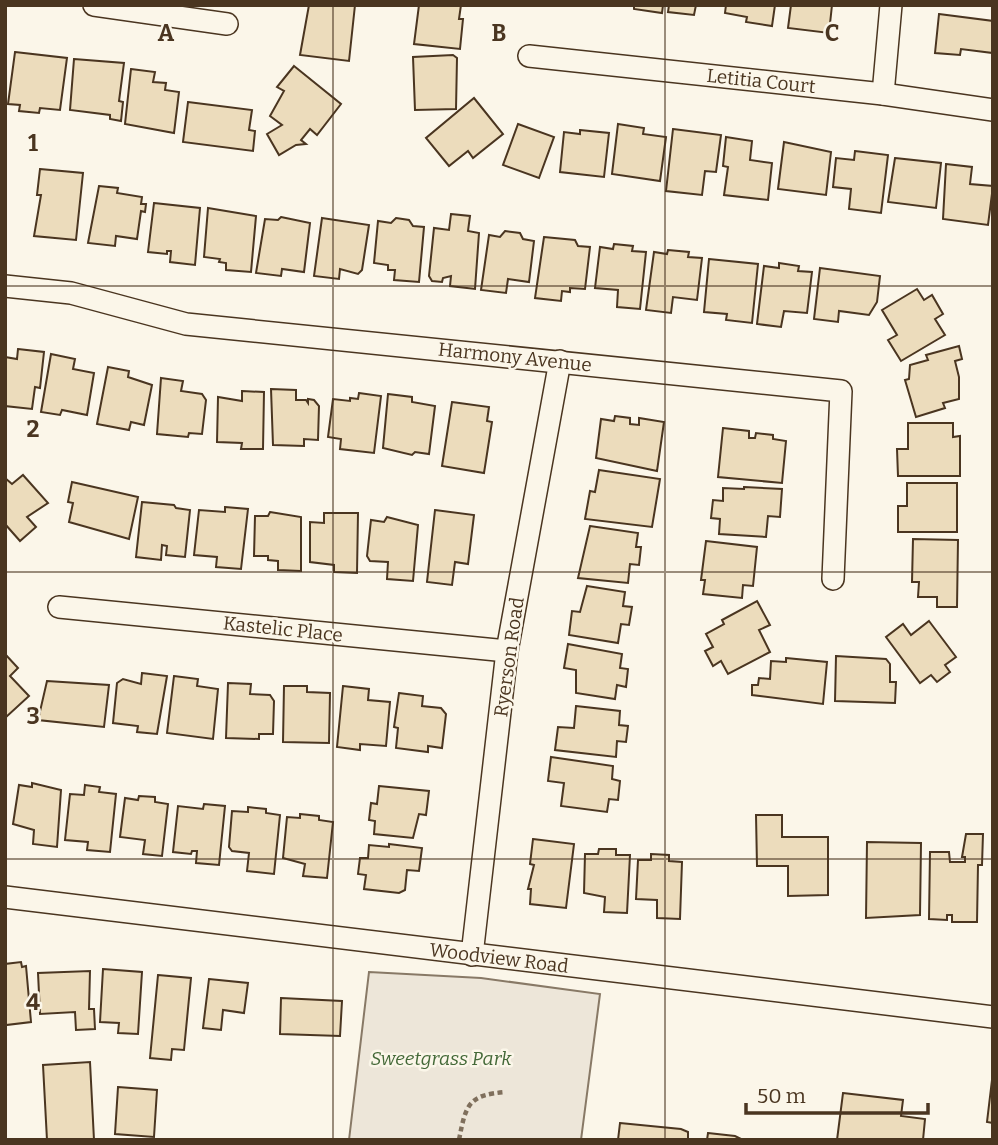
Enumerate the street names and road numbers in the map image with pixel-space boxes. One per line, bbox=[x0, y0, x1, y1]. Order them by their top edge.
street label: Letitia Court bbox=[705, 64, 817, 98]
street label: Harmony Avenue bbox=[437, 337, 593, 377]
street label: Ryerson Road bbox=[489, 596, 529, 718]
street label: Kastelic Place bbox=[222, 611, 344, 647]
street label: Woodview Road bbox=[428, 938, 570, 978]

